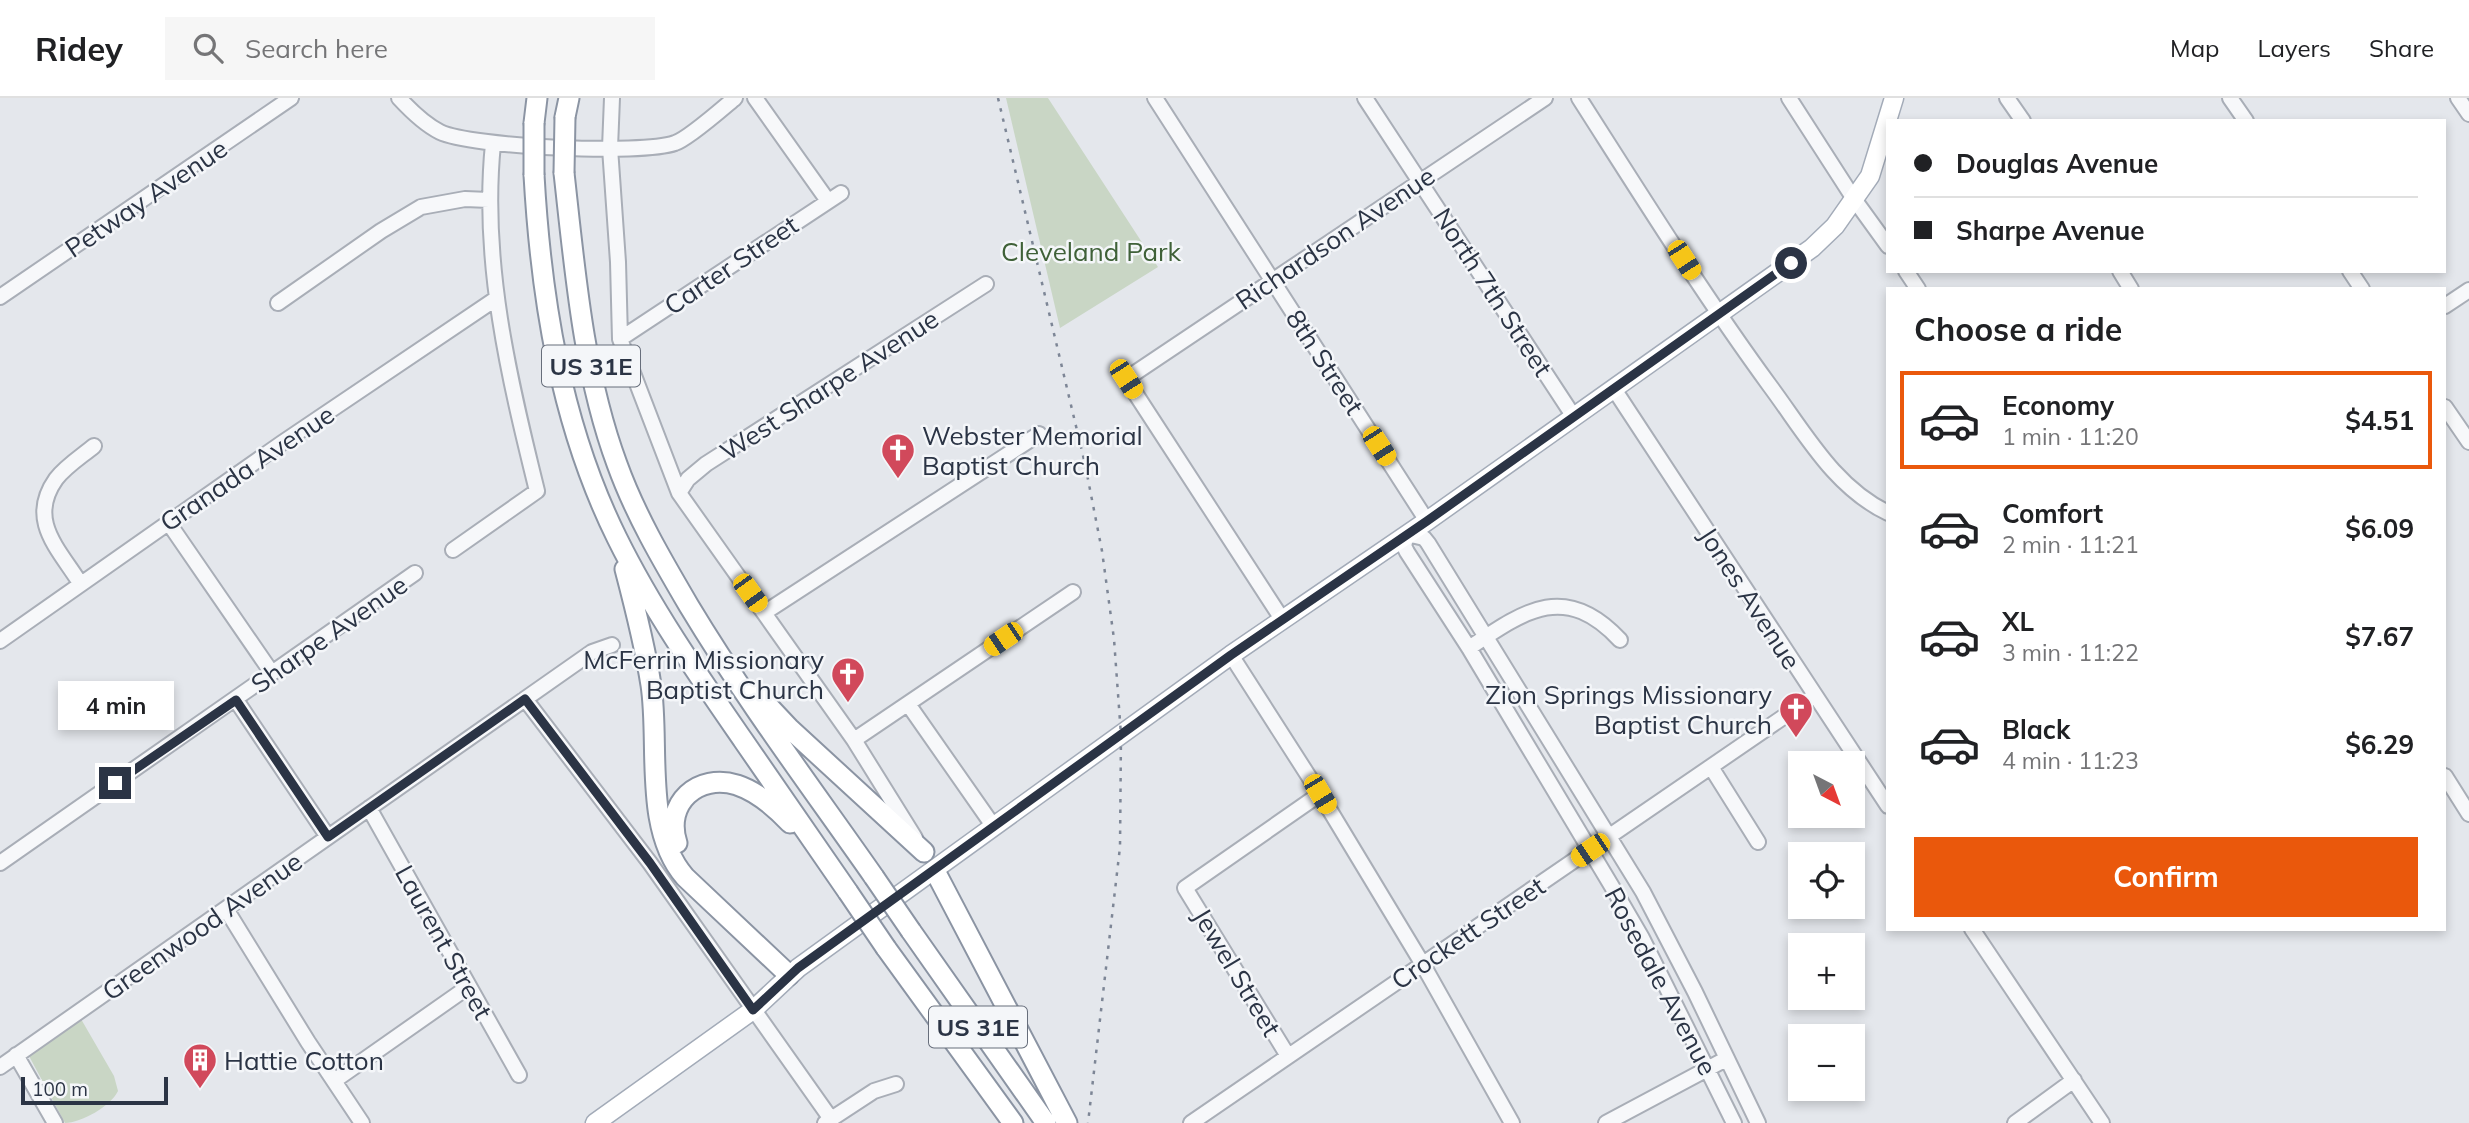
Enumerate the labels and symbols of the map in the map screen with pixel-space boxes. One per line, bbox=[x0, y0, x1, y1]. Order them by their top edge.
street label: Petway Avenue bbox=[59, 132, 233, 264]
street label: Richardson Avenue bbox=[1229, 159, 1441, 317]
street label: North 7th Street bbox=[1426, 202, 1560, 382]
street label: Carter Street bbox=[658, 208, 804, 322]
park label: Cleveland Park bbox=[1001, 235, 1182, 268]
car bbox=[1664, 237, 1705, 283]
route start bbox=[1775, 247, 1807, 279]
street label: West Sharpe Avenue bbox=[714, 302, 944, 468]
street label: 8th Street bbox=[1279, 303, 1371, 421]
road number: US 31E bbox=[542, 345, 640, 386]
car bbox=[1106, 356, 1147, 402]
street label: Granada Avenue bbox=[153, 397, 341, 539]
place label: Webster Memorial Baptist Church bbox=[922, 419, 1143, 482]
car bbox=[1359, 423, 1400, 469]
church icon: Webster Memorial Baptist Church bbox=[879, 431, 917, 480]
street label: Jones Avenue bbox=[1692, 521, 1808, 675]
street label: Sharpe Avenue bbox=[244, 568, 414, 700]
car bbox=[730, 570, 771, 616]
car bbox=[980, 619, 1027, 659]
place label: McFerrin Missionary Baptist Church bbox=[583, 643, 824, 706]
church icon: McFerrin Missionary Baptist Church bbox=[829, 655, 867, 704]
place label: Zion Springs Missionary Baptist Church bbox=[1485, 678, 1772, 741]
callout: 4 min bbox=[57, 682, 173, 730]
church icon: Zion Springs Missionary Baptist Church bbox=[1777, 690, 1815, 739]
north arrow bbox=[1788, 751, 1866, 828]
route end bbox=[99, 767, 131, 799]
car bbox=[1301, 771, 1340, 817]
car bbox=[1567, 830, 1614, 870]
street label: Greenwood Avenue bbox=[96, 845, 308, 1007]
street label: Laurent Street bbox=[388, 859, 500, 1025]
street label: Crockett Street bbox=[1385, 869, 1551, 997]
street label: Rosedale Avenue bbox=[1597, 881, 1725, 1081]
street label: Jewel Street bbox=[1186, 902, 1288, 1042]
road number: US 31E bbox=[929, 1007, 1027, 1048]
building icon: Hattie Cotton bbox=[181, 1041, 219, 1090]
place label: Hattie Cotton bbox=[224, 1044, 384, 1077]
scale bar bbox=[21, 1074, 168, 1106]

